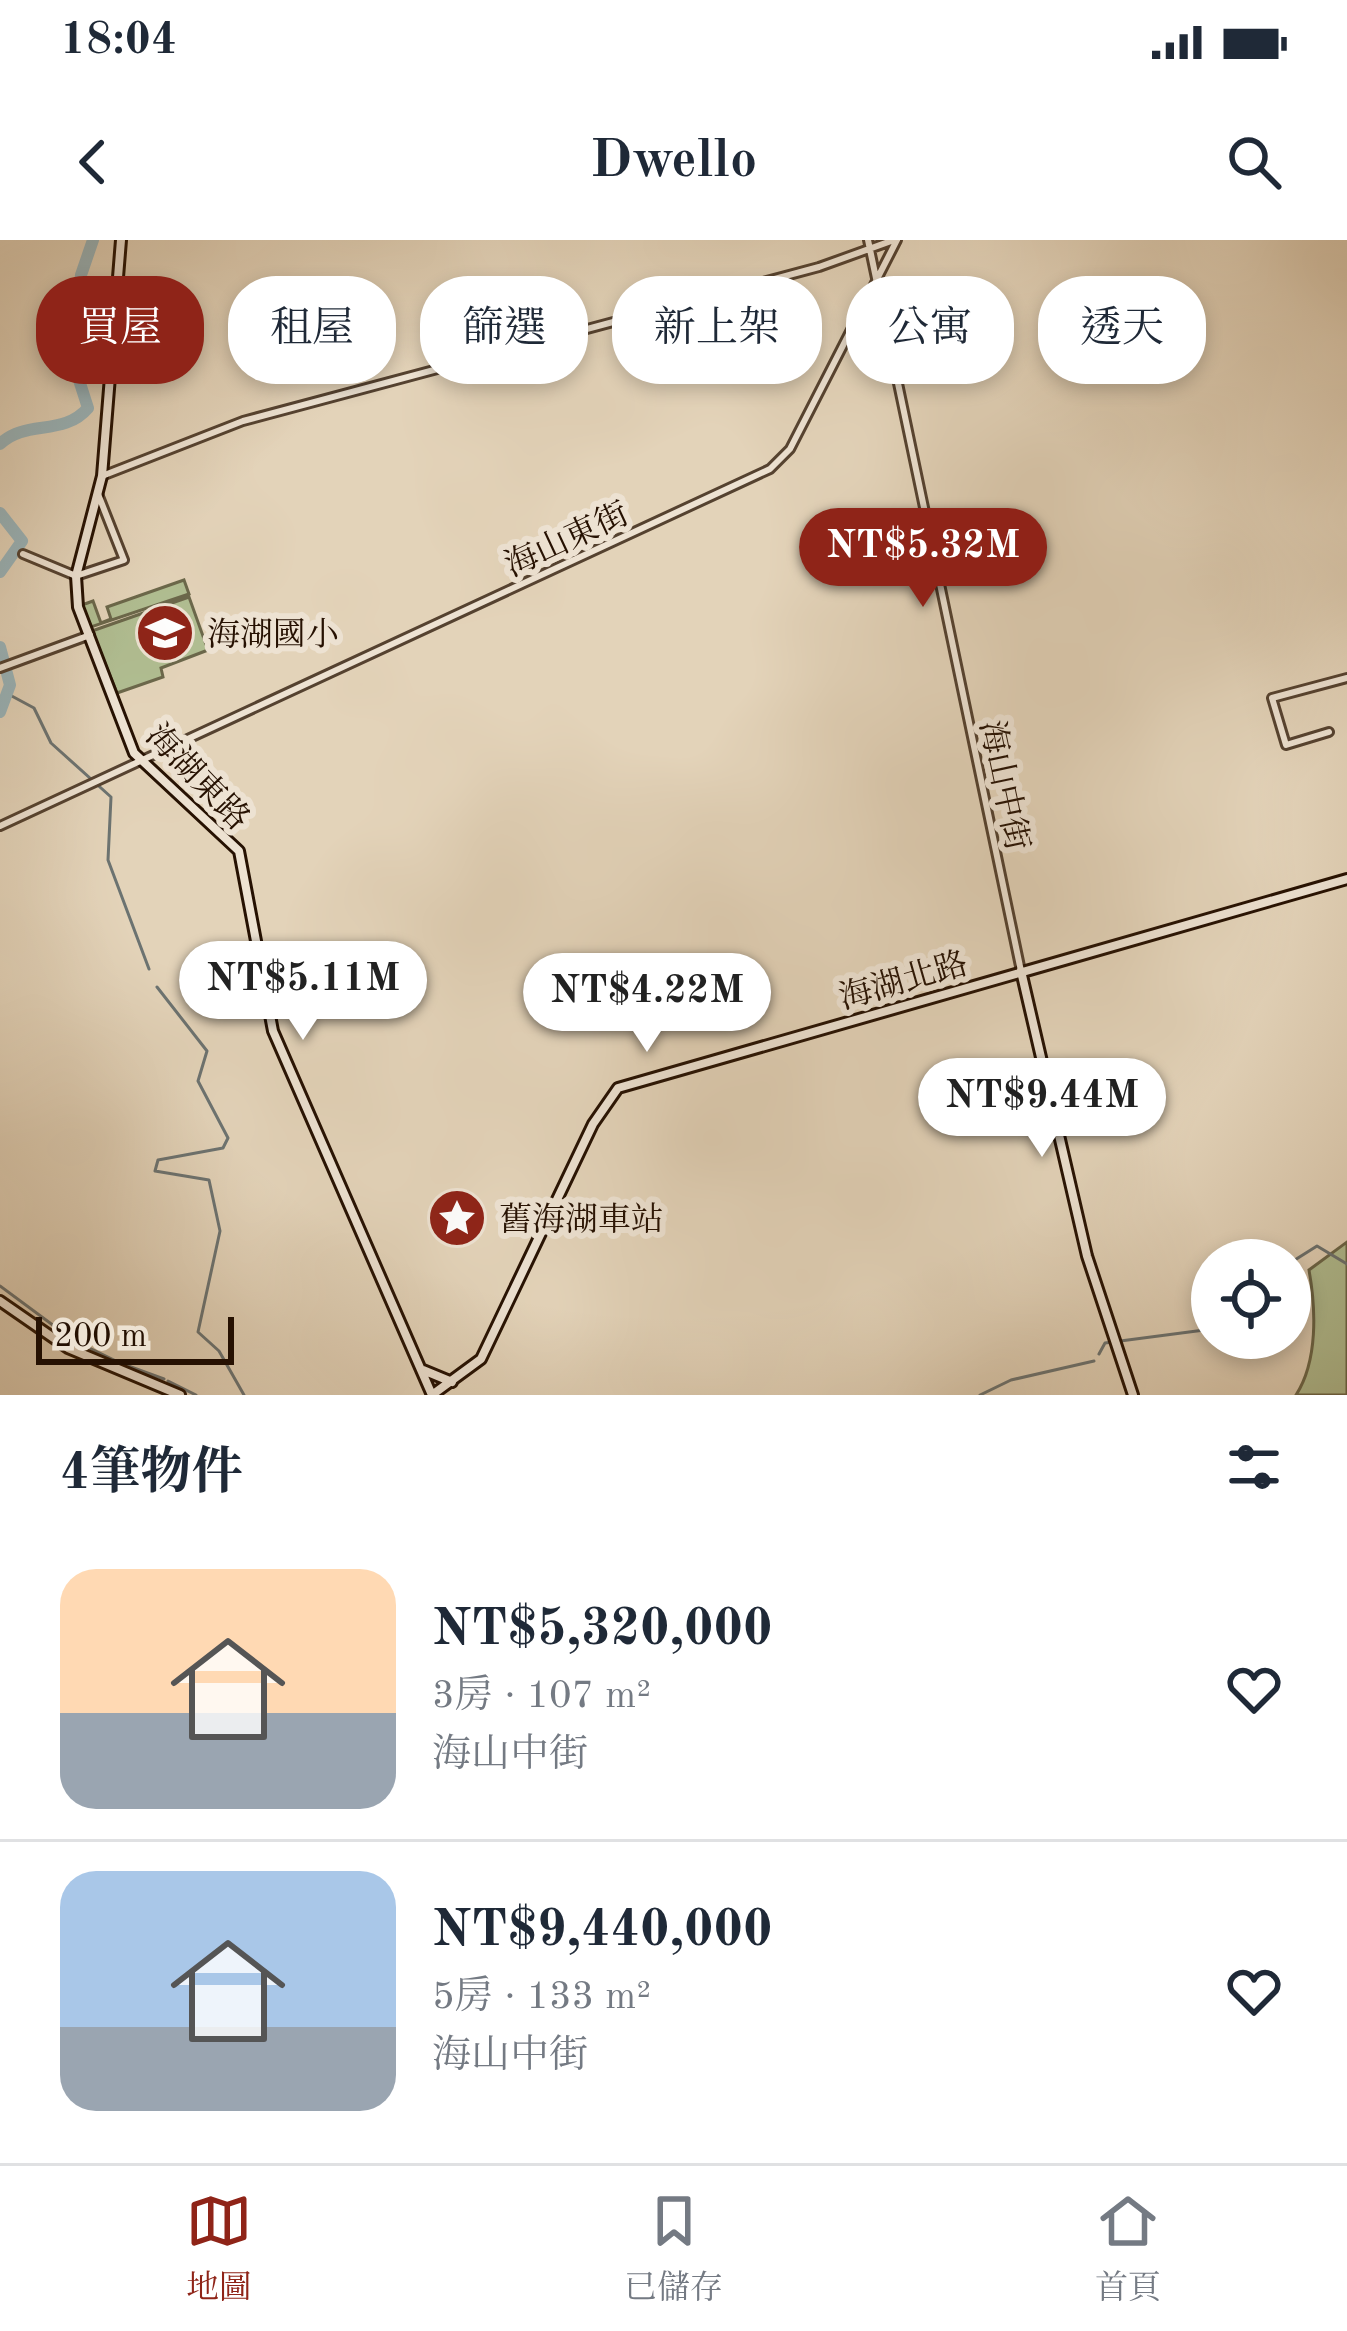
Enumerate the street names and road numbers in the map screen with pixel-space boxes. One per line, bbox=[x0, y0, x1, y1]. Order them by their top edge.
street label: 海山東街 bbox=[499, 496, 634, 584]
street label: 海湖東路 bbox=[139, 717, 256, 837]
street label: 海山中街 bbox=[973, 717, 1035, 854]
street label: 海湖北路 bbox=[835, 945, 972, 1016]

